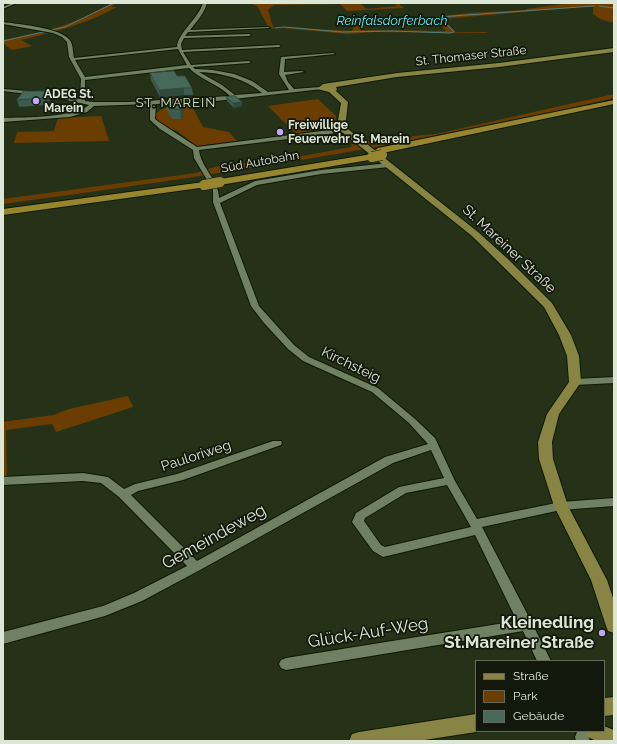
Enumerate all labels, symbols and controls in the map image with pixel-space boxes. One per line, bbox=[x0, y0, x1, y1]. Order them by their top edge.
water label: Reinfalsdorferbach bbox=[337, 13, 447, 29]
street label: St. Thomaser Straße bbox=[415, 43, 527, 69]
place label: ADEG St. Marein bbox=[44, 87, 94, 115]
district label: ST. MAREIN bbox=[136, 95, 216, 111]
marker: ADEG St. Marein bbox=[31, 96, 41, 106]
place label: Freiwillige Feuerwehr St. Marein bbox=[288, 118, 409, 146]
marker: Freiwillige Feuerwehr St. Marein bbox=[275, 127, 285, 137]
street label: Süd Autobahn bbox=[220, 148, 300, 176]
street label: St. Mareiner Straße bbox=[459, 201, 559, 297]
street label: Kirchsteig bbox=[319, 343, 383, 387]
street label: Pauloriweg bbox=[159, 437, 233, 475]
street label: Gemeindeweg bbox=[158, 500, 270, 574]
street label: Glück-Auf-Weg bbox=[306, 613, 430, 653]
place label: Kleinedling St.Mareiner Straße bbox=[444, 613, 594, 653]
marker: Kleinedling St.Mareiner Straße bbox=[597, 628, 607, 638]
legend bbox=[475, 660, 605, 732]
text: Straße bbox=[513, 669, 549, 683]
text: Park bbox=[513, 689, 538, 703]
text: Gebäude bbox=[513, 709, 564, 723]

